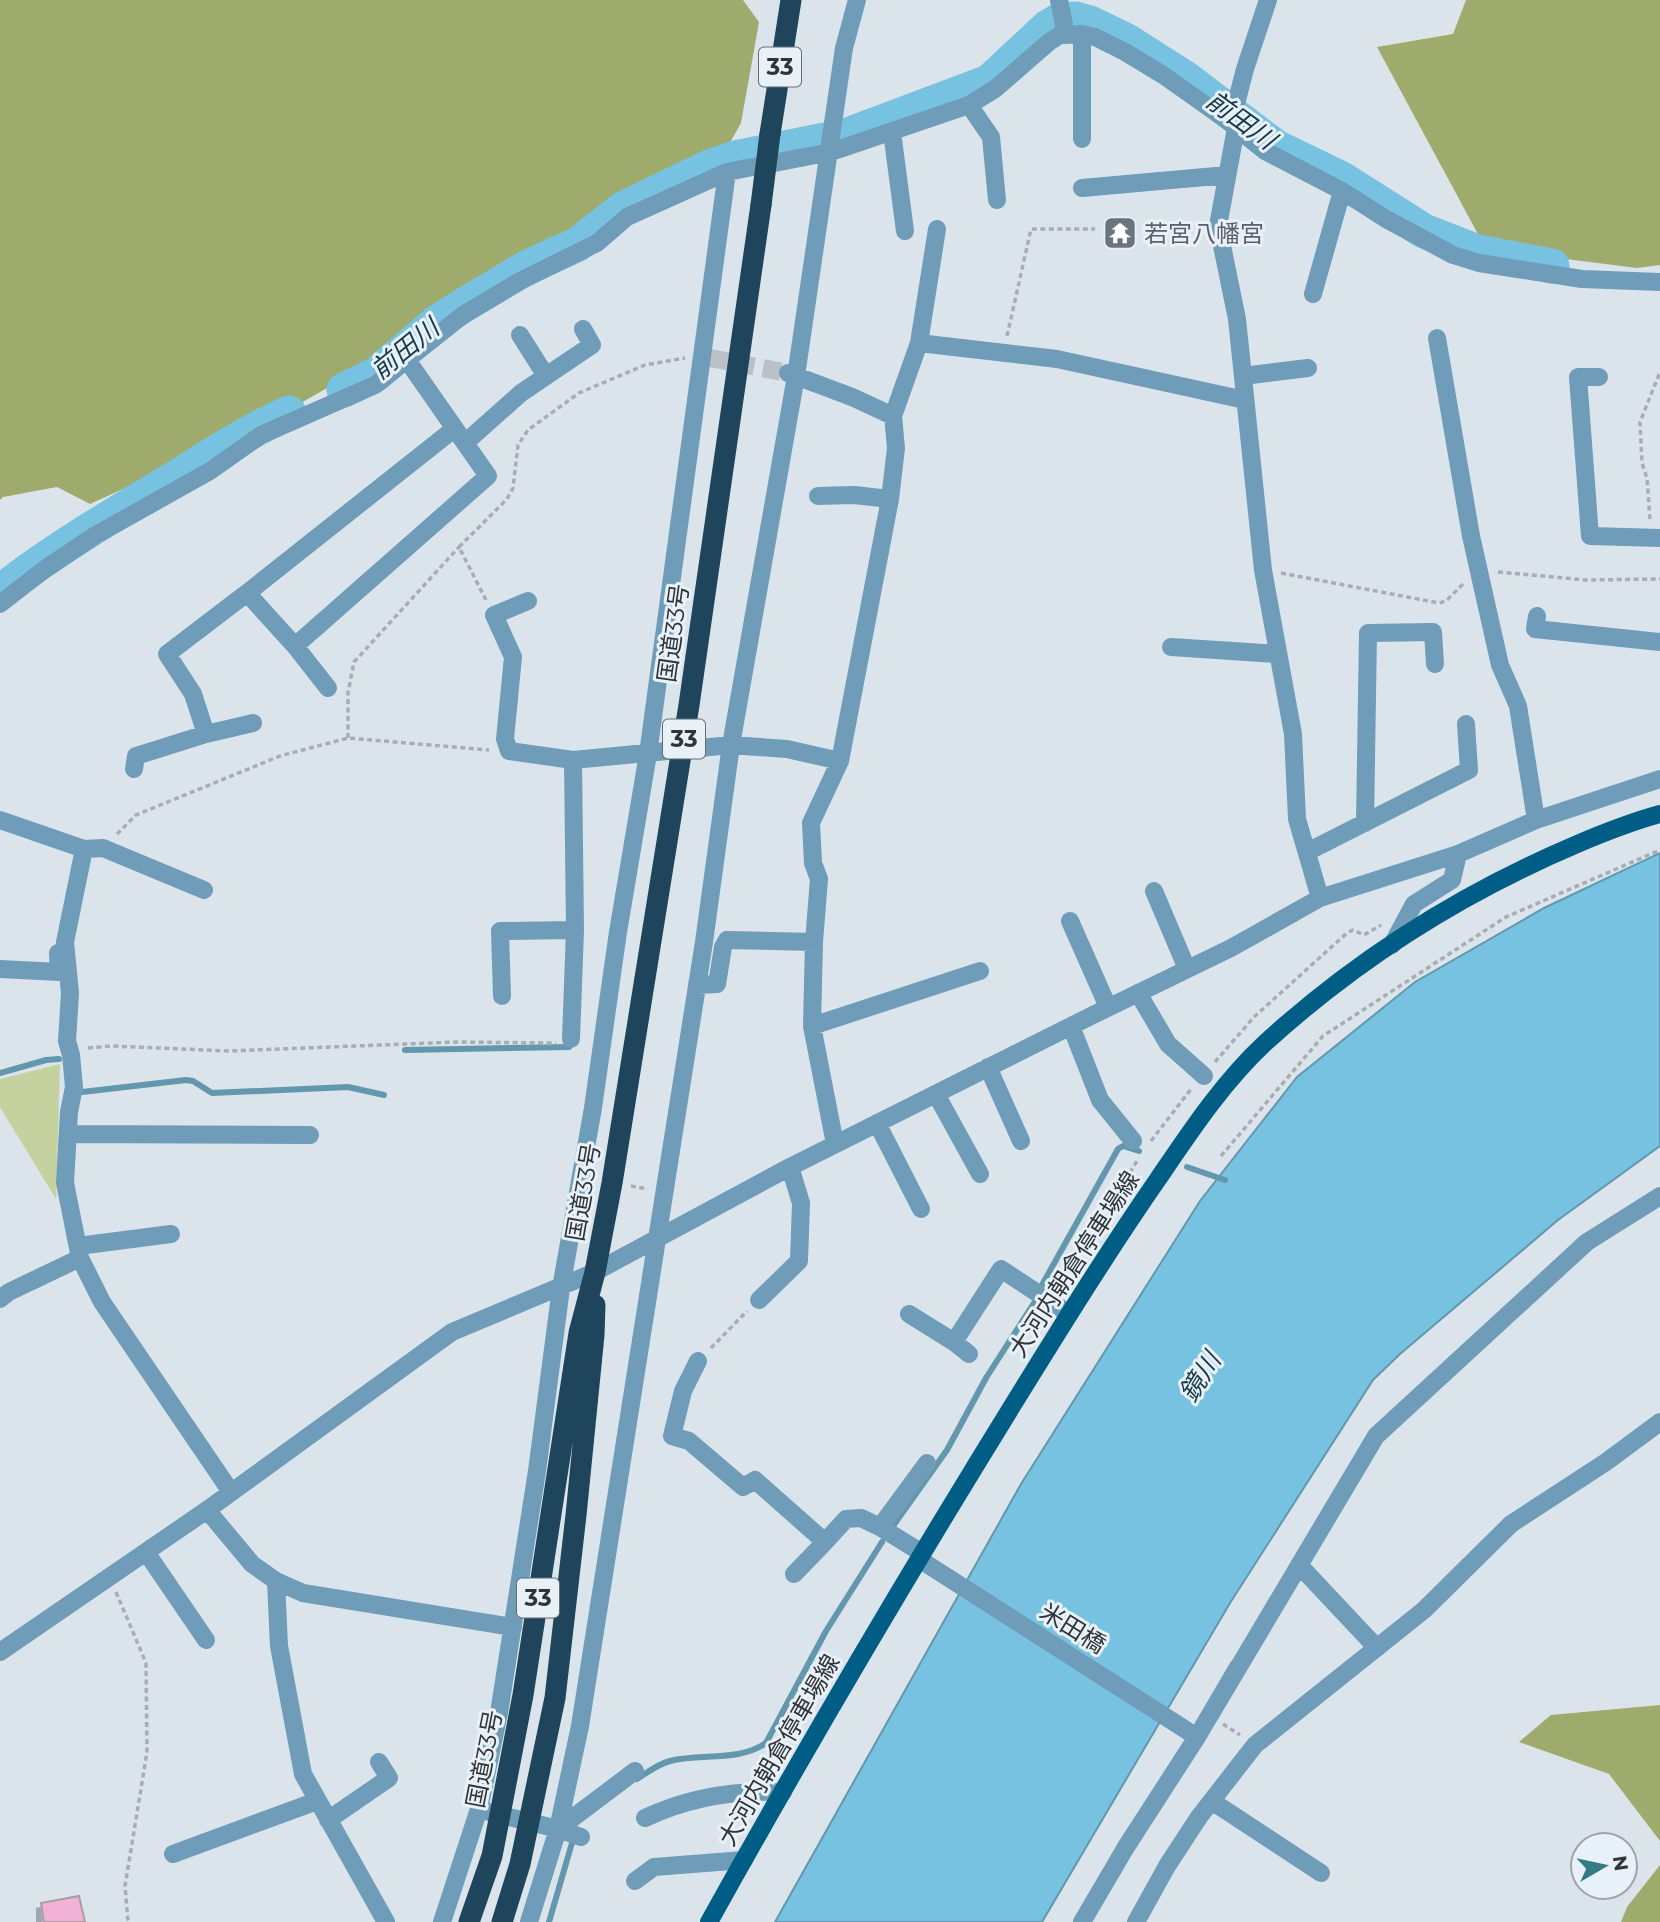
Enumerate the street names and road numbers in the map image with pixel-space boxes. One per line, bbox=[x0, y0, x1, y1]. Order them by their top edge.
road number: 33 bbox=[759, 48, 801, 86]
street label: 国道33号 bbox=[652, 582, 694, 684]
road number: 33 bbox=[663, 720, 705, 758]
street label: 国道33号 bbox=[560, 1141, 606, 1243]
street label: 大河内朝倉停車場線 bbox=[1003, 1166, 1145, 1362]
road number: 33 bbox=[517, 1578, 559, 1618]
street label: 米田橋 bbox=[1035, 1597, 1111, 1659]
street label: 大河内朝倉停車場線 bbox=[712, 1649, 846, 1851]
street label: 国道33号 bbox=[460, 1708, 508, 1810]

